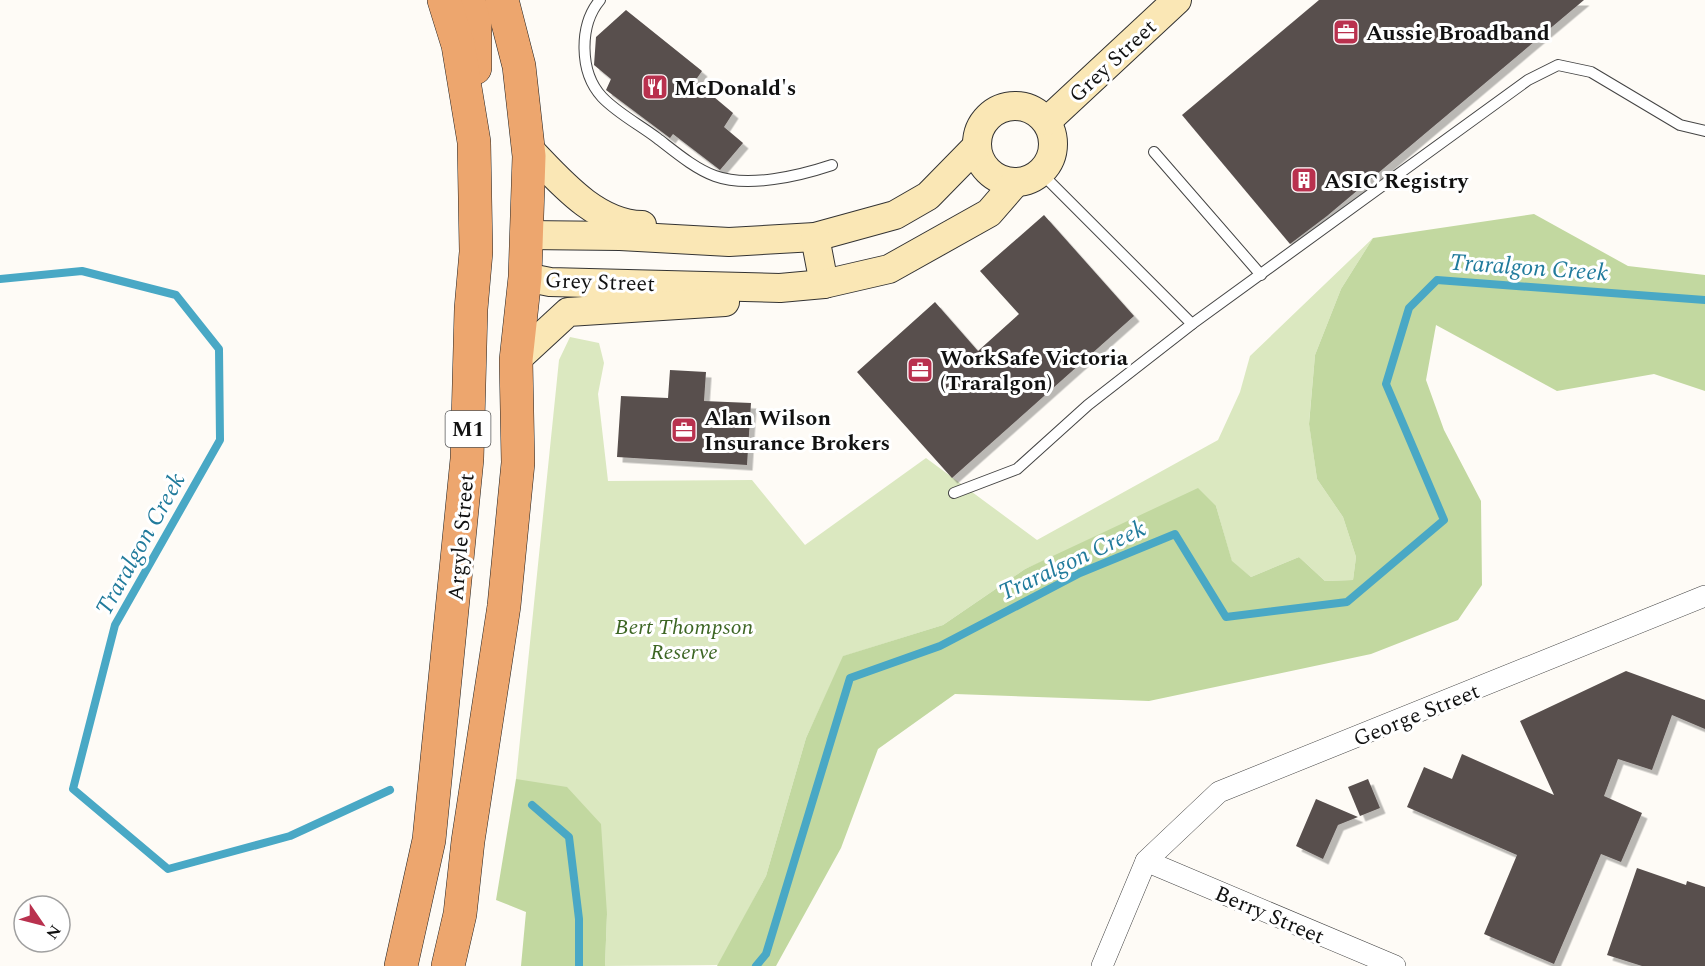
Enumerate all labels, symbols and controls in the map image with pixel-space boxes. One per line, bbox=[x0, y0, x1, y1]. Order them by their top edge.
street label: Grey Street bbox=[1062, 11, 1165, 111]
office icon: Aussie Broadband bbox=[1331, 17, 1361, 47]
place label: Aussie Broadband bbox=[1366, 17, 1550, 50]
restaurant icon: McDonald's bbox=[640, 72, 670, 102]
place label: McDonald's bbox=[674, 72, 796, 105]
building icon: ASIC Registry bbox=[1289, 165, 1319, 195]
place label: ASIC Registry bbox=[1324, 165, 1470, 198]
water label: Traralgon Creek bbox=[1449, 245, 1609, 291]
street label: Grey Street bbox=[544, 264, 656, 301]
place label: WorkSafe Victoria (Traralgon) bbox=[940, 342, 1129, 400]
office icon: WorkSafe Victoria (Traralgon) bbox=[905, 355, 935, 385]
place label: Alan Wilson Insurance Brokers bbox=[704, 402, 890, 460]
road number: M1 bbox=[446, 411, 490, 447]
office icon: Alan Wilson Insurance Brokers bbox=[669, 415, 699, 445]
water label: Traralgon Creek bbox=[87, 466, 195, 623]
street label: Argyle Street bbox=[439, 472, 484, 602]
water label: Traralgon Creek bbox=[993, 511, 1152, 611]
park label: Bert Thompson Reserve bbox=[615, 611, 754, 669]
street label: George Street bbox=[1348, 675, 1485, 756]
street label: Berry Street bbox=[1209, 877, 1330, 953]
north arrow bbox=[12, 894, 72, 954]
text: N bbox=[40, 920, 67, 944]

